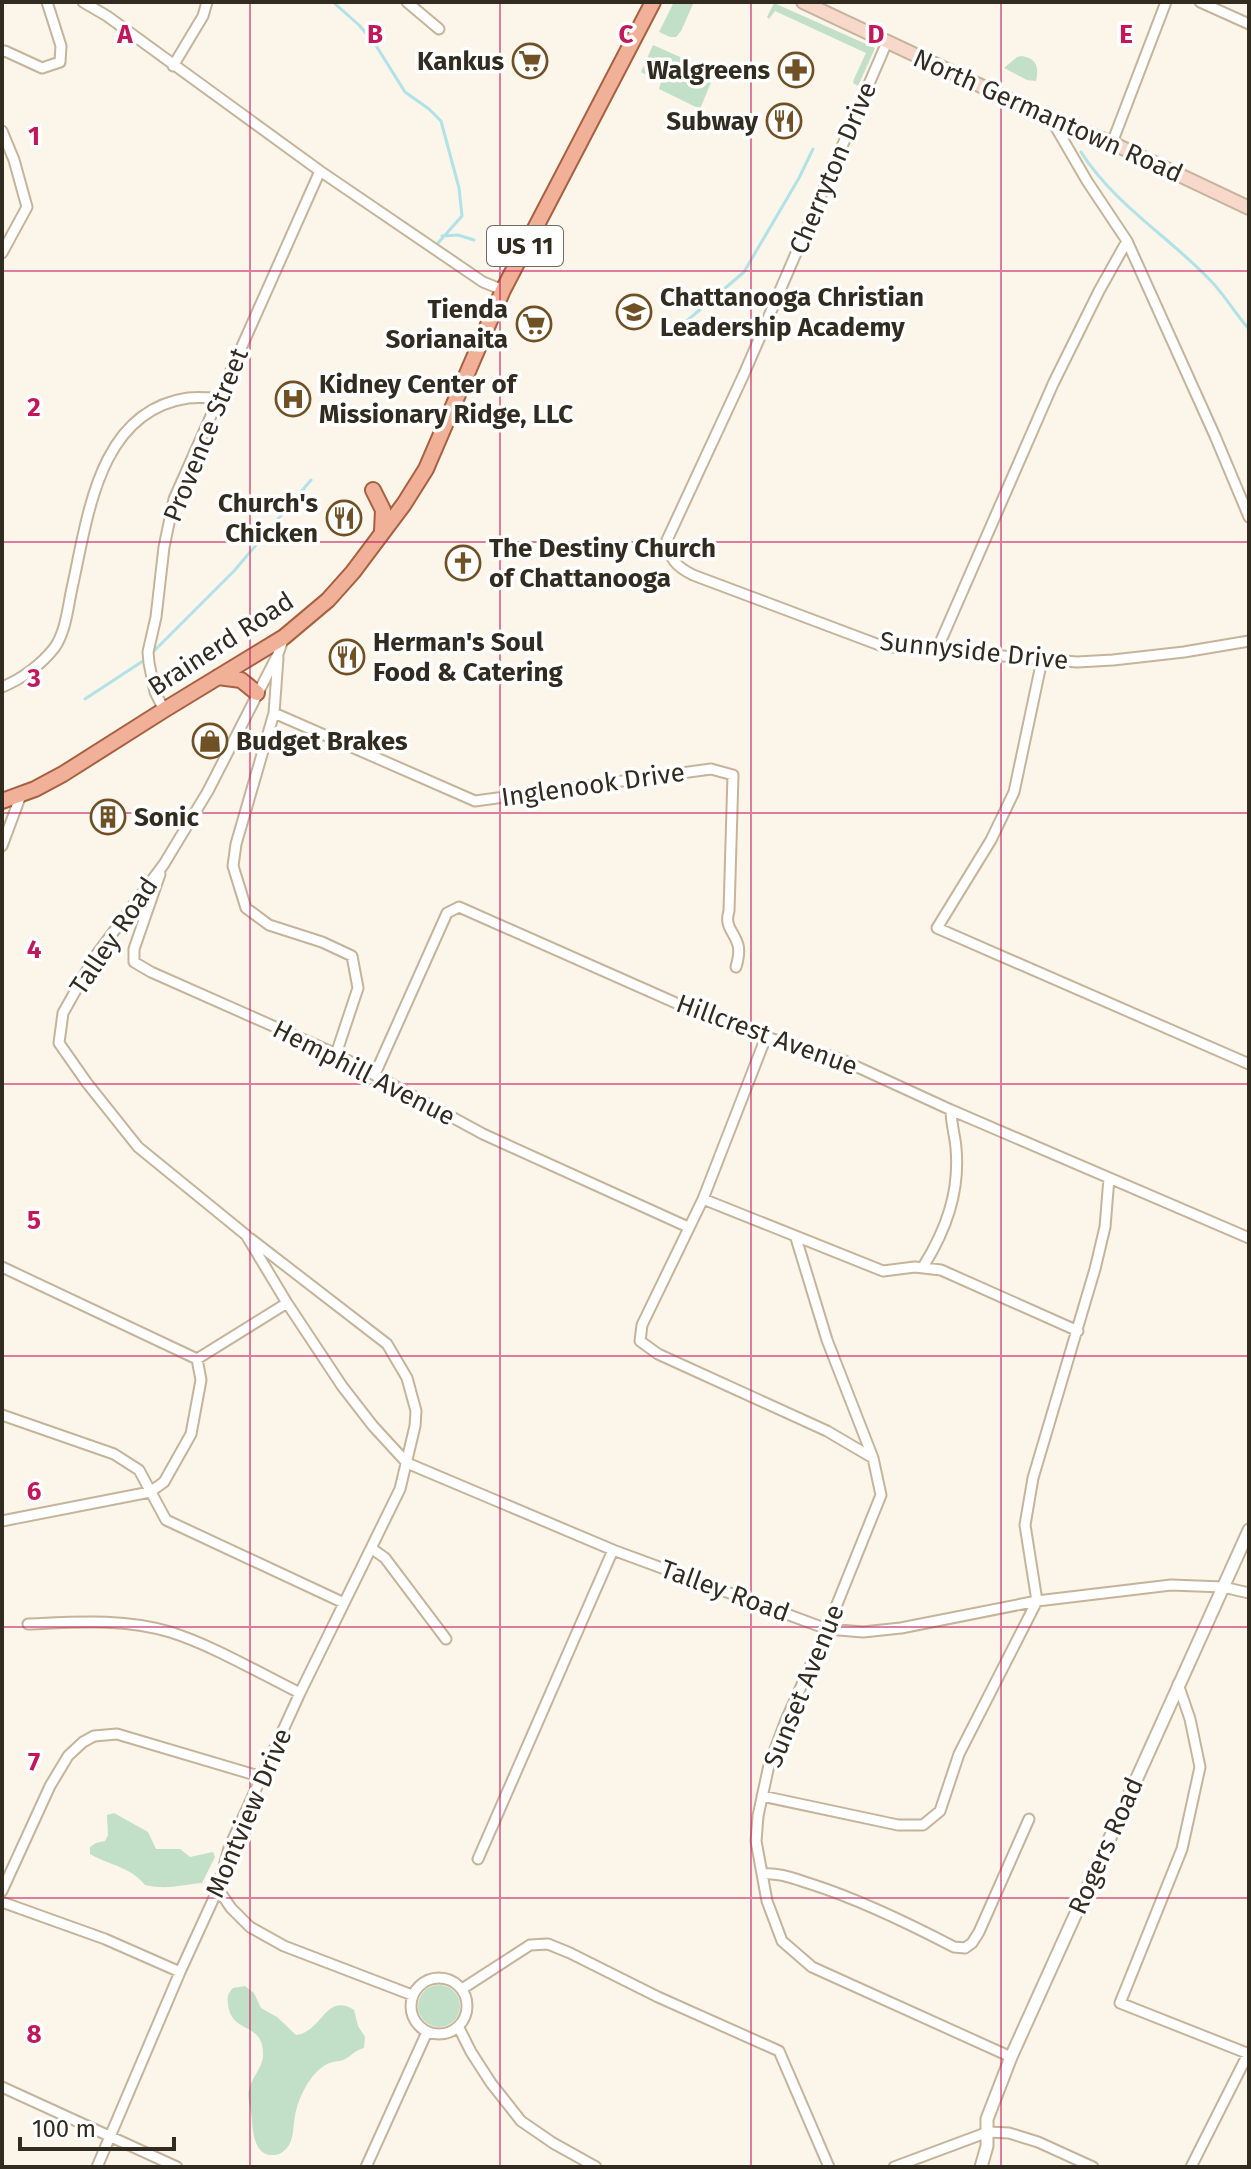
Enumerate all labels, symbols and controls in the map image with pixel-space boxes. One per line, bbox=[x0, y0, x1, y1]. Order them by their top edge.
text: A bbox=[116, 19, 133, 50]
text: B bbox=[367, 19, 383, 50]
text: C bbox=[619, 19, 634, 50]
text: D bbox=[868, 19, 885, 50]
text: E bbox=[1119, 19, 1133, 50]
supermarket icon: Kankus bbox=[511, 42, 549, 80]
street label: North Germantown Road bbox=[908, 43, 1188, 189]
place label: Kankus bbox=[417, 46, 504, 77]
pharmacy icon: Walgreens bbox=[777, 51, 815, 89]
place label: Walgreens bbox=[647, 55, 770, 86]
street label: Cherryton Drive bbox=[783, 77, 883, 259]
restaurant icon: Subway bbox=[765, 102, 803, 140]
place label: Subway bbox=[666, 106, 759, 137]
text: 1 bbox=[28, 121, 40, 152]
road number: US 11 bbox=[487, 226, 563, 266]
place label: Chattanooga Christian Leadership Academy bbox=[660, 282, 924, 343]
school or university icon: Chattanooga Christian Leadership Academy bbox=[615, 293, 653, 331]
place label: Tienda Sorianaita bbox=[385, 294, 508, 355]
supermarket icon: Tienda Sorianaita bbox=[515, 305, 553, 343]
street label: Provence Street bbox=[157, 343, 255, 526]
place label: Kidney Center of Missionary Ridge, LLC bbox=[319, 369, 573, 430]
hospital icon: Kidney Center of Missionary Ridge, LLC bbox=[274, 380, 312, 418]
text: 2 bbox=[27, 392, 41, 423]
place label: Church's Chicken bbox=[218, 488, 318, 549]
restaurant icon: Church's Chicken bbox=[325, 499, 363, 537]
place label: The Destiny Church of Chattanooga bbox=[489, 533, 716, 594]
church icon: The Destiny Church of Chattanooga bbox=[444, 544, 482, 582]
street label: Brainerd Road bbox=[142, 585, 300, 703]
street label: Sunnyside Drive bbox=[878, 626, 1070, 676]
place label: Herman's Soul Food & Catering bbox=[373, 627, 563, 688]
restaurant icon: Herman's Soul Food & Catering bbox=[328, 638, 366, 676]
text: 3 bbox=[26, 663, 41, 694]
shop icon: Budget Brakes bbox=[191, 722, 229, 760]
place label: Budget Brakes bbox=[236, 726, 408, 757]
street label: Inglenook Drive bbox=[499, 757, 687, 813]
building icon: Sonic bbox=[89, 798, 127, 836]
place label: Sonic bbox=[134, 802, 199, 833]
street label: Talley Road bbox=[63, 871, 165, 1001]
text: 4 bbox=[27, 934, 42, 965]
street label: Hillcrest Avenue bbox=[672, 988, 862, 1082]
street label: Hemphill Avenue bbox=[268, 1014, 460, 1132]
text: 5 bbox=[27, 1205, 41, 1236]
text: 6 bbox=[27, 1476, 42, 1507]
street label: Talley Road bbox=[656, 1553, 794, 1629]
street label: Sunset Avenue bbox=[757, 1600, 851, 1772]
street label: Montview Drive bbox=[199, 1724, 299, 1902]
text: 7 bbox=[28, 1747, 40, 1778]
street label: Rogers Road bbox=[1062, 1773, 1150, 1919]
text: 8 bbox=[26, 2019, 42, 2050]
scale bar bbox=[20, 2101, 174, 2151]
text: 100 m bbox=[32, 2115, 96, 2143]

